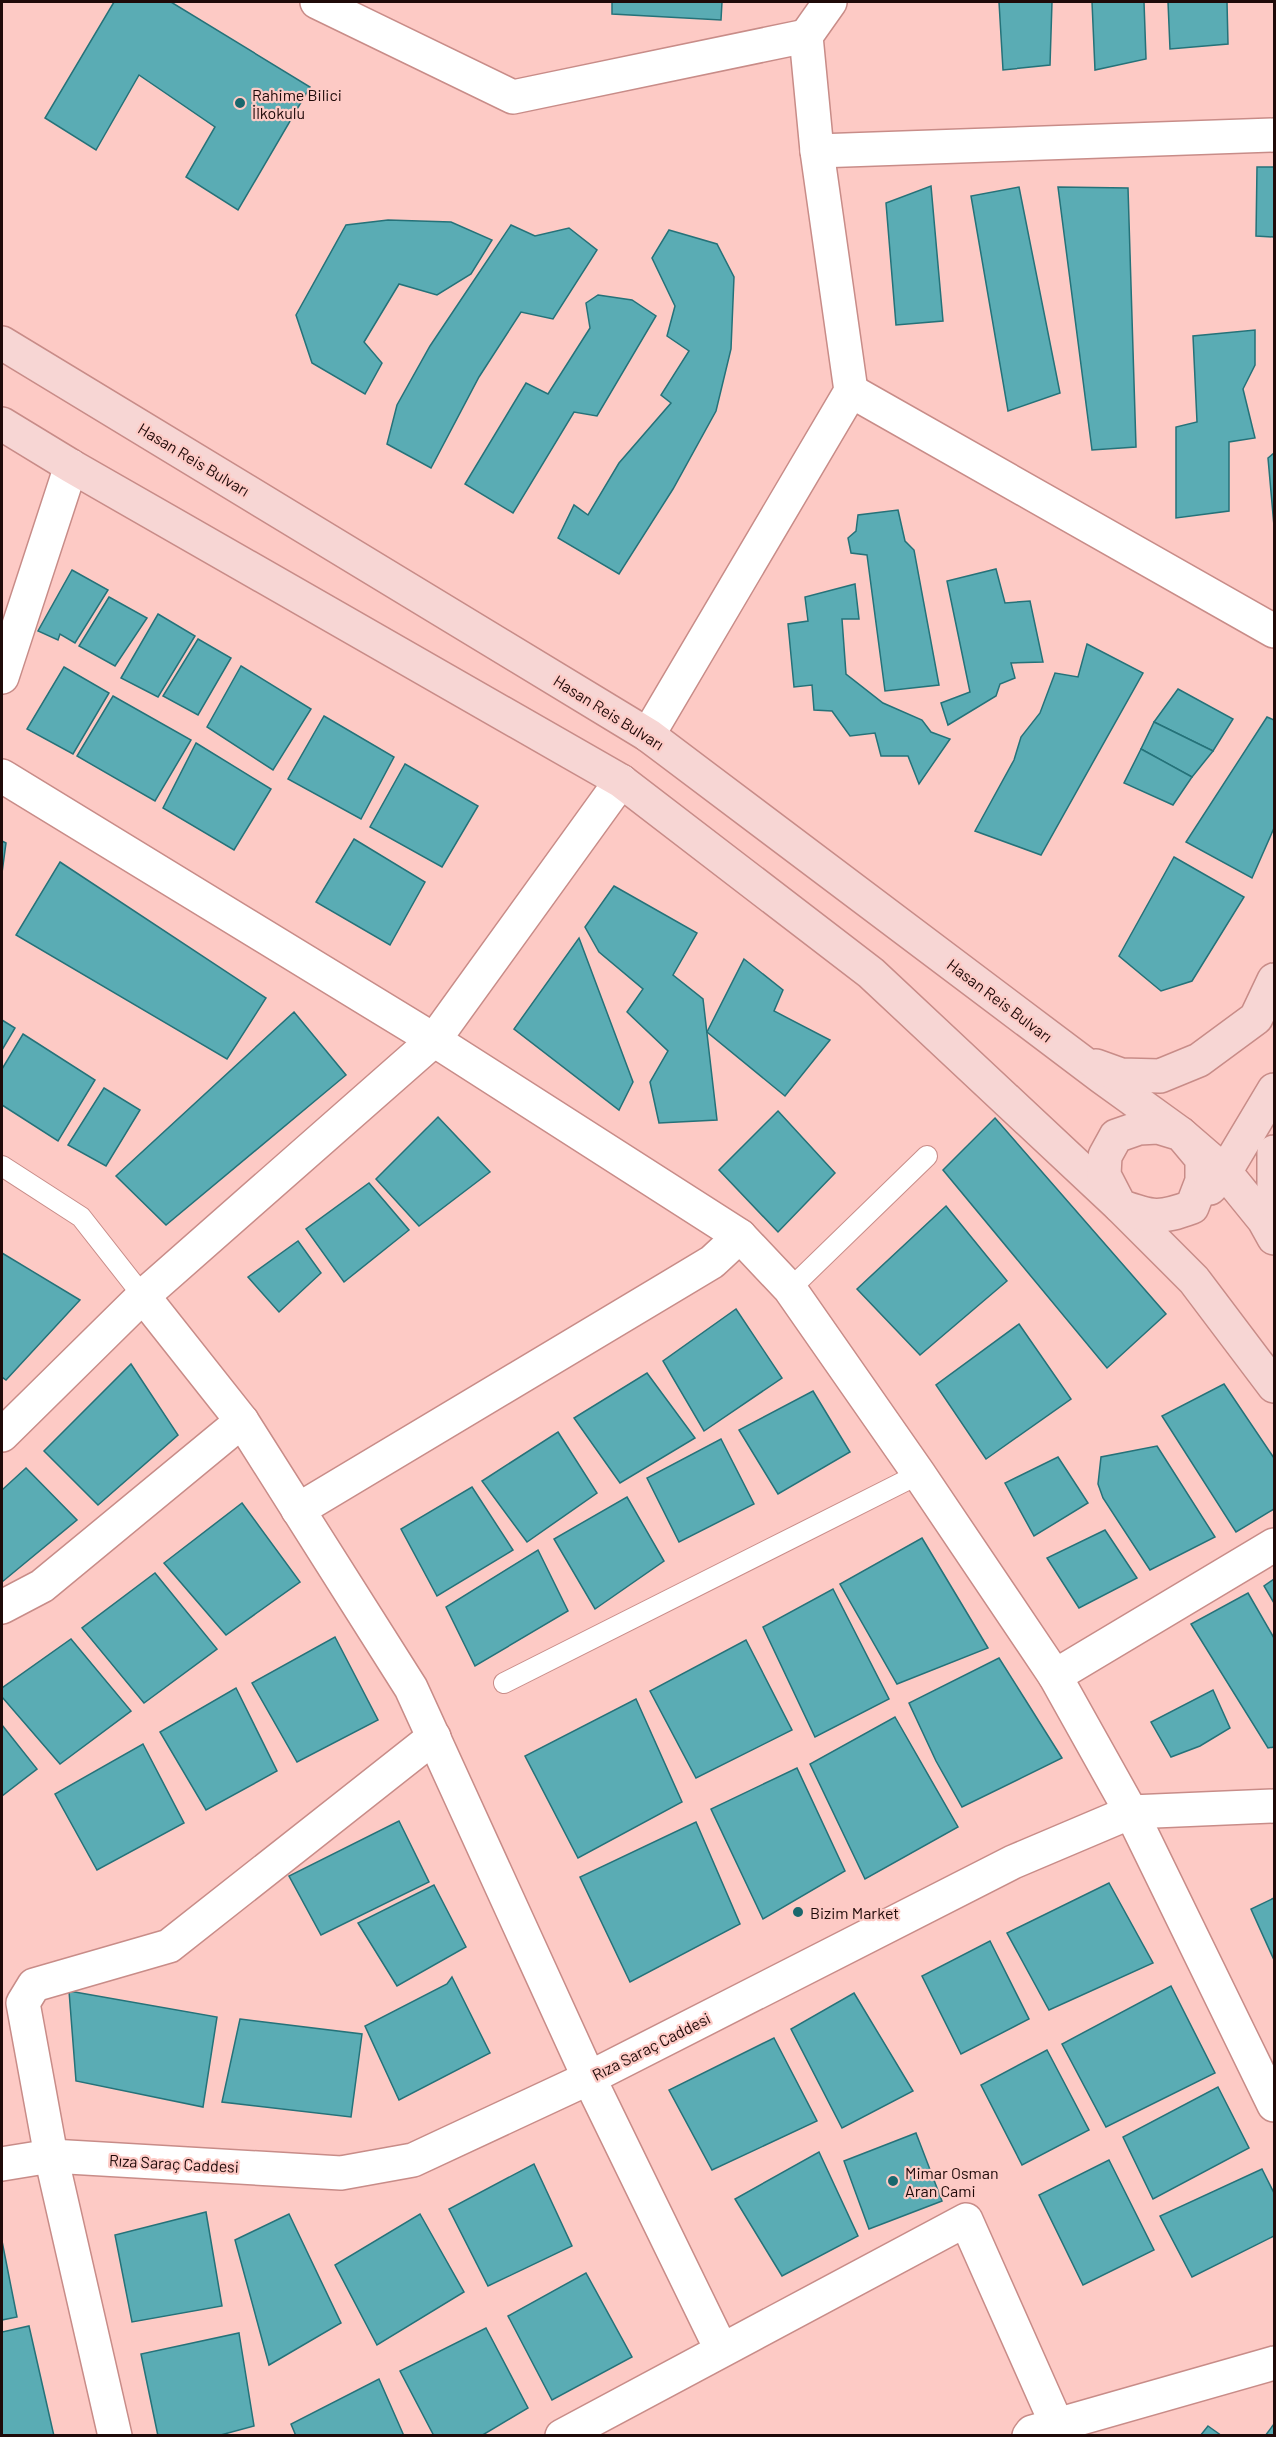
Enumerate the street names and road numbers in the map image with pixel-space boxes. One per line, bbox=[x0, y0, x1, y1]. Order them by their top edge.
street label: Hasan Reis Bulvarı bbox=[135, 418, 253, 500]
street label: Hasan Reis Bulvarı bbox=[550, 670, 668, 754]
street label: Hasan Reis Bulvarı bbox=[944, 954, 1056, 1046]
street label: Rıza Saraç Caddesi bbox=[589, 2008, 713, 2084]
street label: Rıza Saraç Caddesi bbox=[109, 2150, 239, 2176]

